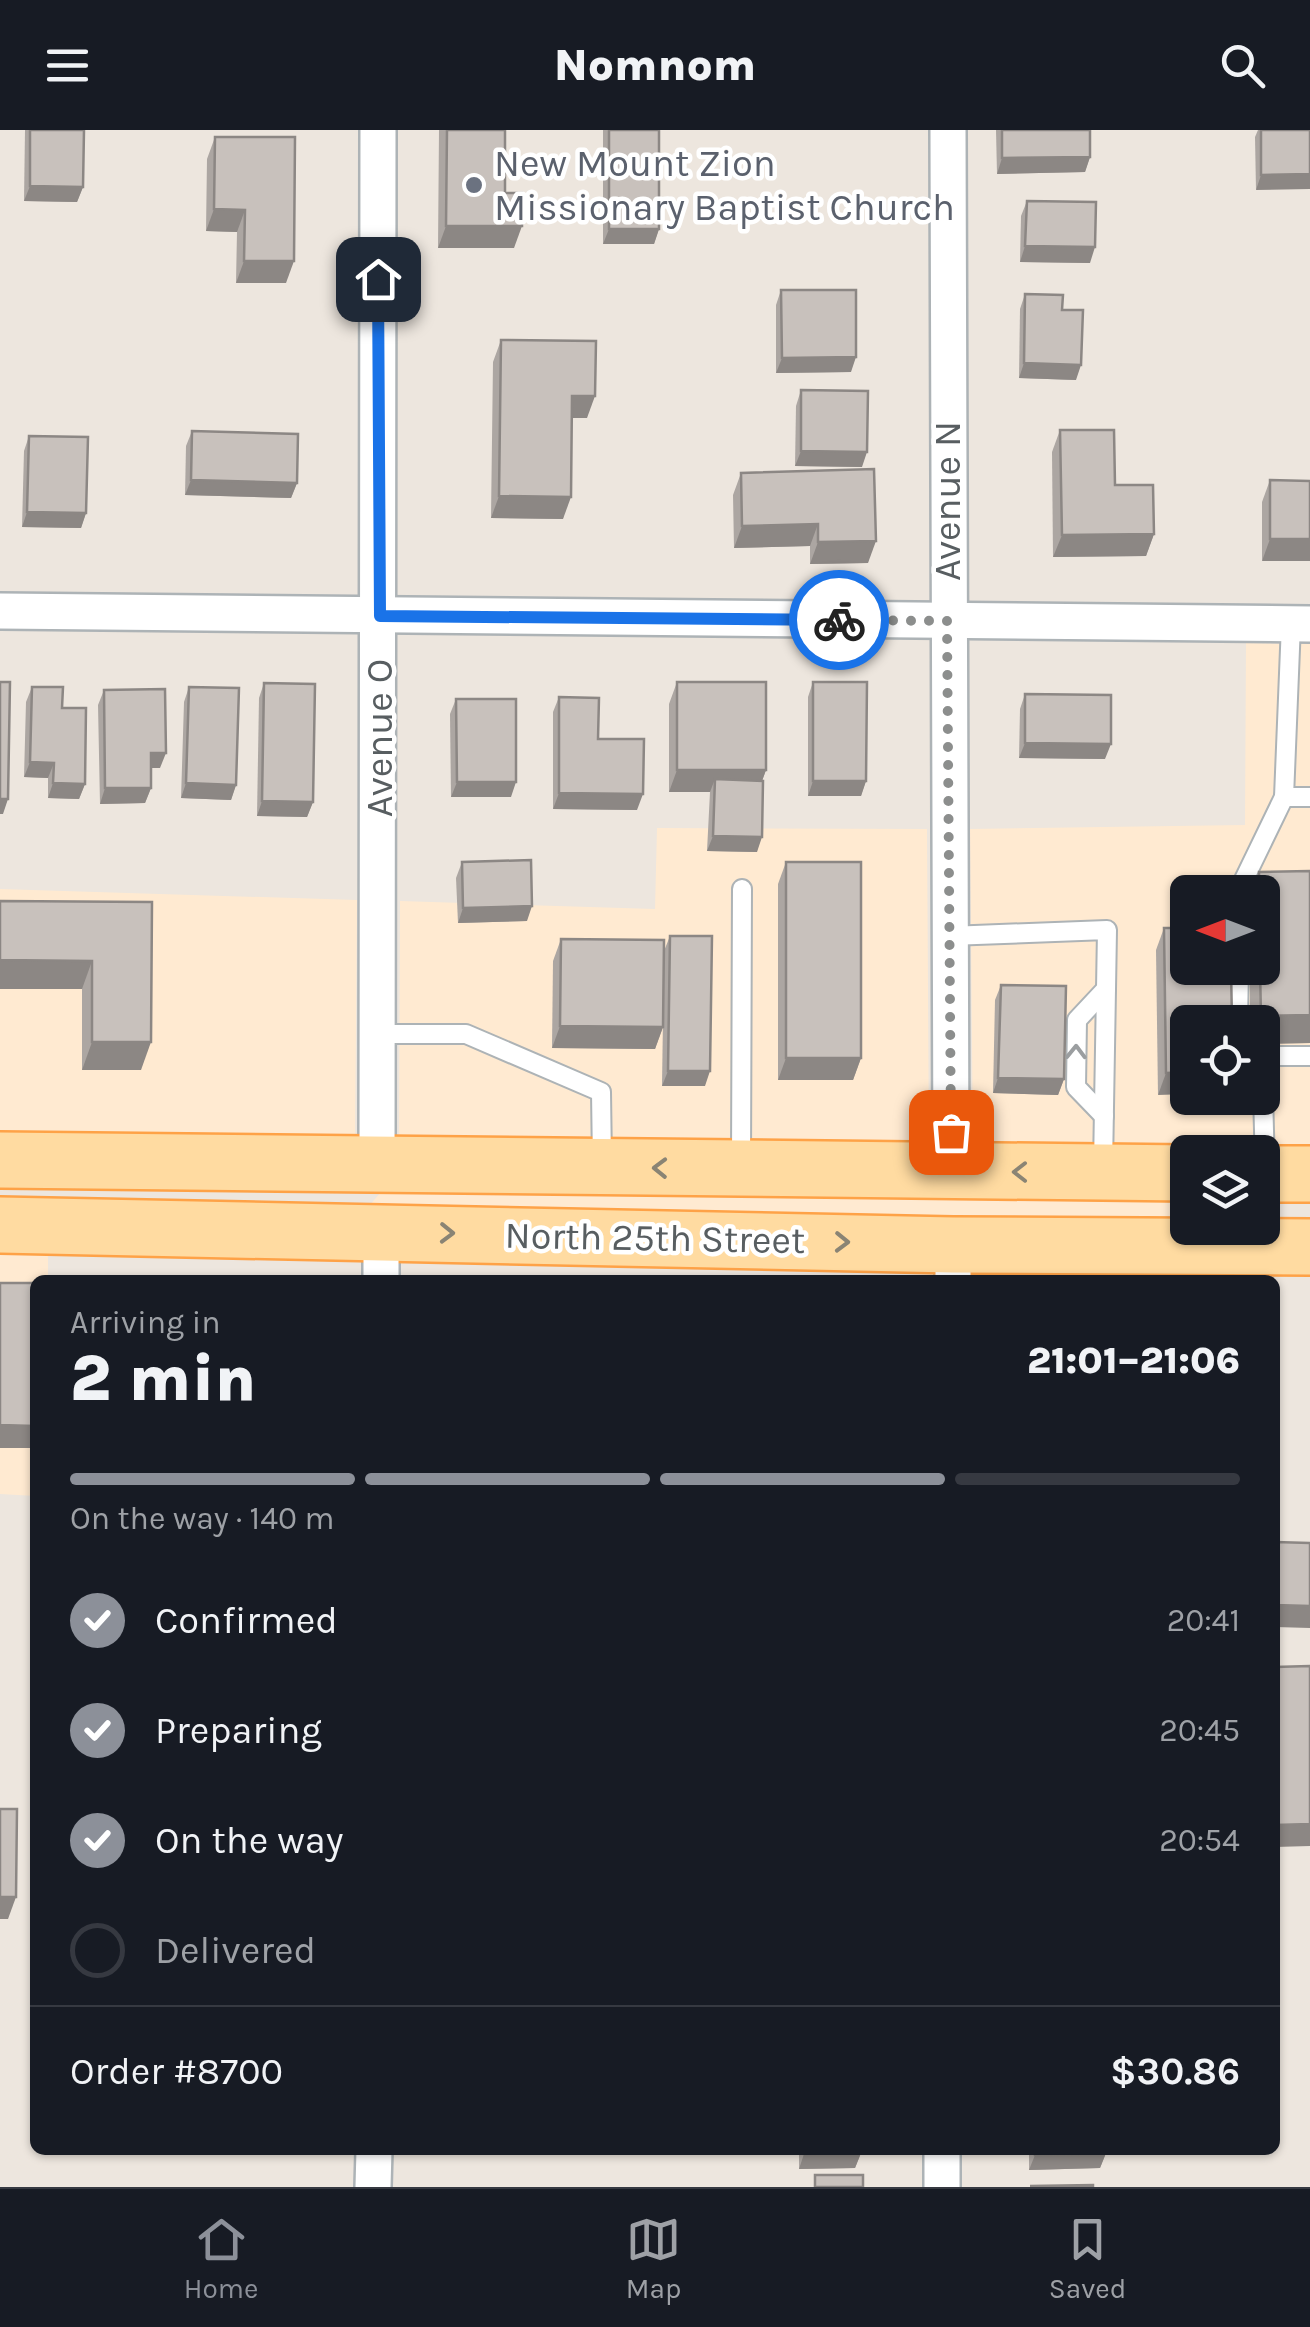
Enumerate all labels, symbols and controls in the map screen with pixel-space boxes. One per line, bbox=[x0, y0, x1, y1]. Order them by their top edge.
icon: menu bbox=[40, 38, 95, 93]
icon: search bbox=[1215, 38, 1270, 93]
text: Nomnom bbox=[554, 39, 756, 91]
place label: New Mount Zion Missionary Baptist Church bbox=[494, 141, 955, 230]
marker: New Mount Zion Missionary Baptist Church bbox=[463, 174, 485, 196]
pin bbox=[336, 237, 421, 322]
icon: home bbox=[351, 252, 406, 307]
street label: Avenue N bbox=[925, 421, 970, 581]
courier bbox=[789, 570, 889, 670]
icon: bike bbox=[812, 593, 867, 648]
street label: Avenue O bbox=[357, 659, 402, 817]
north arrow bbox=[1170, 875, 1280, 985]
map controls bbox=[1170, 875, 1280, 1245]
button: locate bbox=[1170, 1005, 1280, 1115]
one-way arrow bbox=[1065, 1044, 1087, 1060]
pin bbox=[909, 1090, 994, 1175]
icon: bag bbox=[924, 1105, 979, 1160]
button: layers bbox=[1170, 1135, 1280, 1245]
one-way arrow bbox=[652, 1157, 668, 1179]
one-way arrow bbox=[1012, 1161, 1028, 1183]
street label: North 25th Street bbox=[504, 1213, 806, 1263]
one-way arrow bbox=[440, 1222, 456, 1244]
one-way arrow bbox=[835, 1232, 851, 1253]
text: Arriving in bbox=[70, 1304, 221, 1341]
text: 21:01–21:06 bbox=[1027, 1338, 1240, 1383]
text: 2 min bbox=[70, 1340, 256, 1416]
text: On the way · 140 m bbox=[70, 1500, 335, 1537]
icon: check bbox=[70, 1593, 125, 1648]
text: Confirmed bbox=[155, 1598, 338, 1643]
text: 20:41 bbox=[1167, 1602, 1240, 1639]
icon: check bbox=[70, 1703, 125, 1758]
text: Preparing bbox=[155, 1708, 322, 1753]
text: 20:45 bbox=[1159, 1712, 1240, 1749]
icon: check bbox=[70, 1813, 125, 1868]
text: On the way bbox=[155, 1818, 343, 1863]
text: 20:54 bbox=[1159, 1822, 1240, 1859]
text: Delivered bbox=[155, 1928, 316, 1973]
text: Order #8700 bbox=[70, 2049, 283, 2094]
text: $30.86 bbox=[1110, 2049, 1240, 2094]
tab: Home bbox=[184, 2212, 258, 2305]
tab: Map bbox=[626, 2212, 681, 2305]
tab: Saved bbox=[1049, 2212, 1126, 2305]

